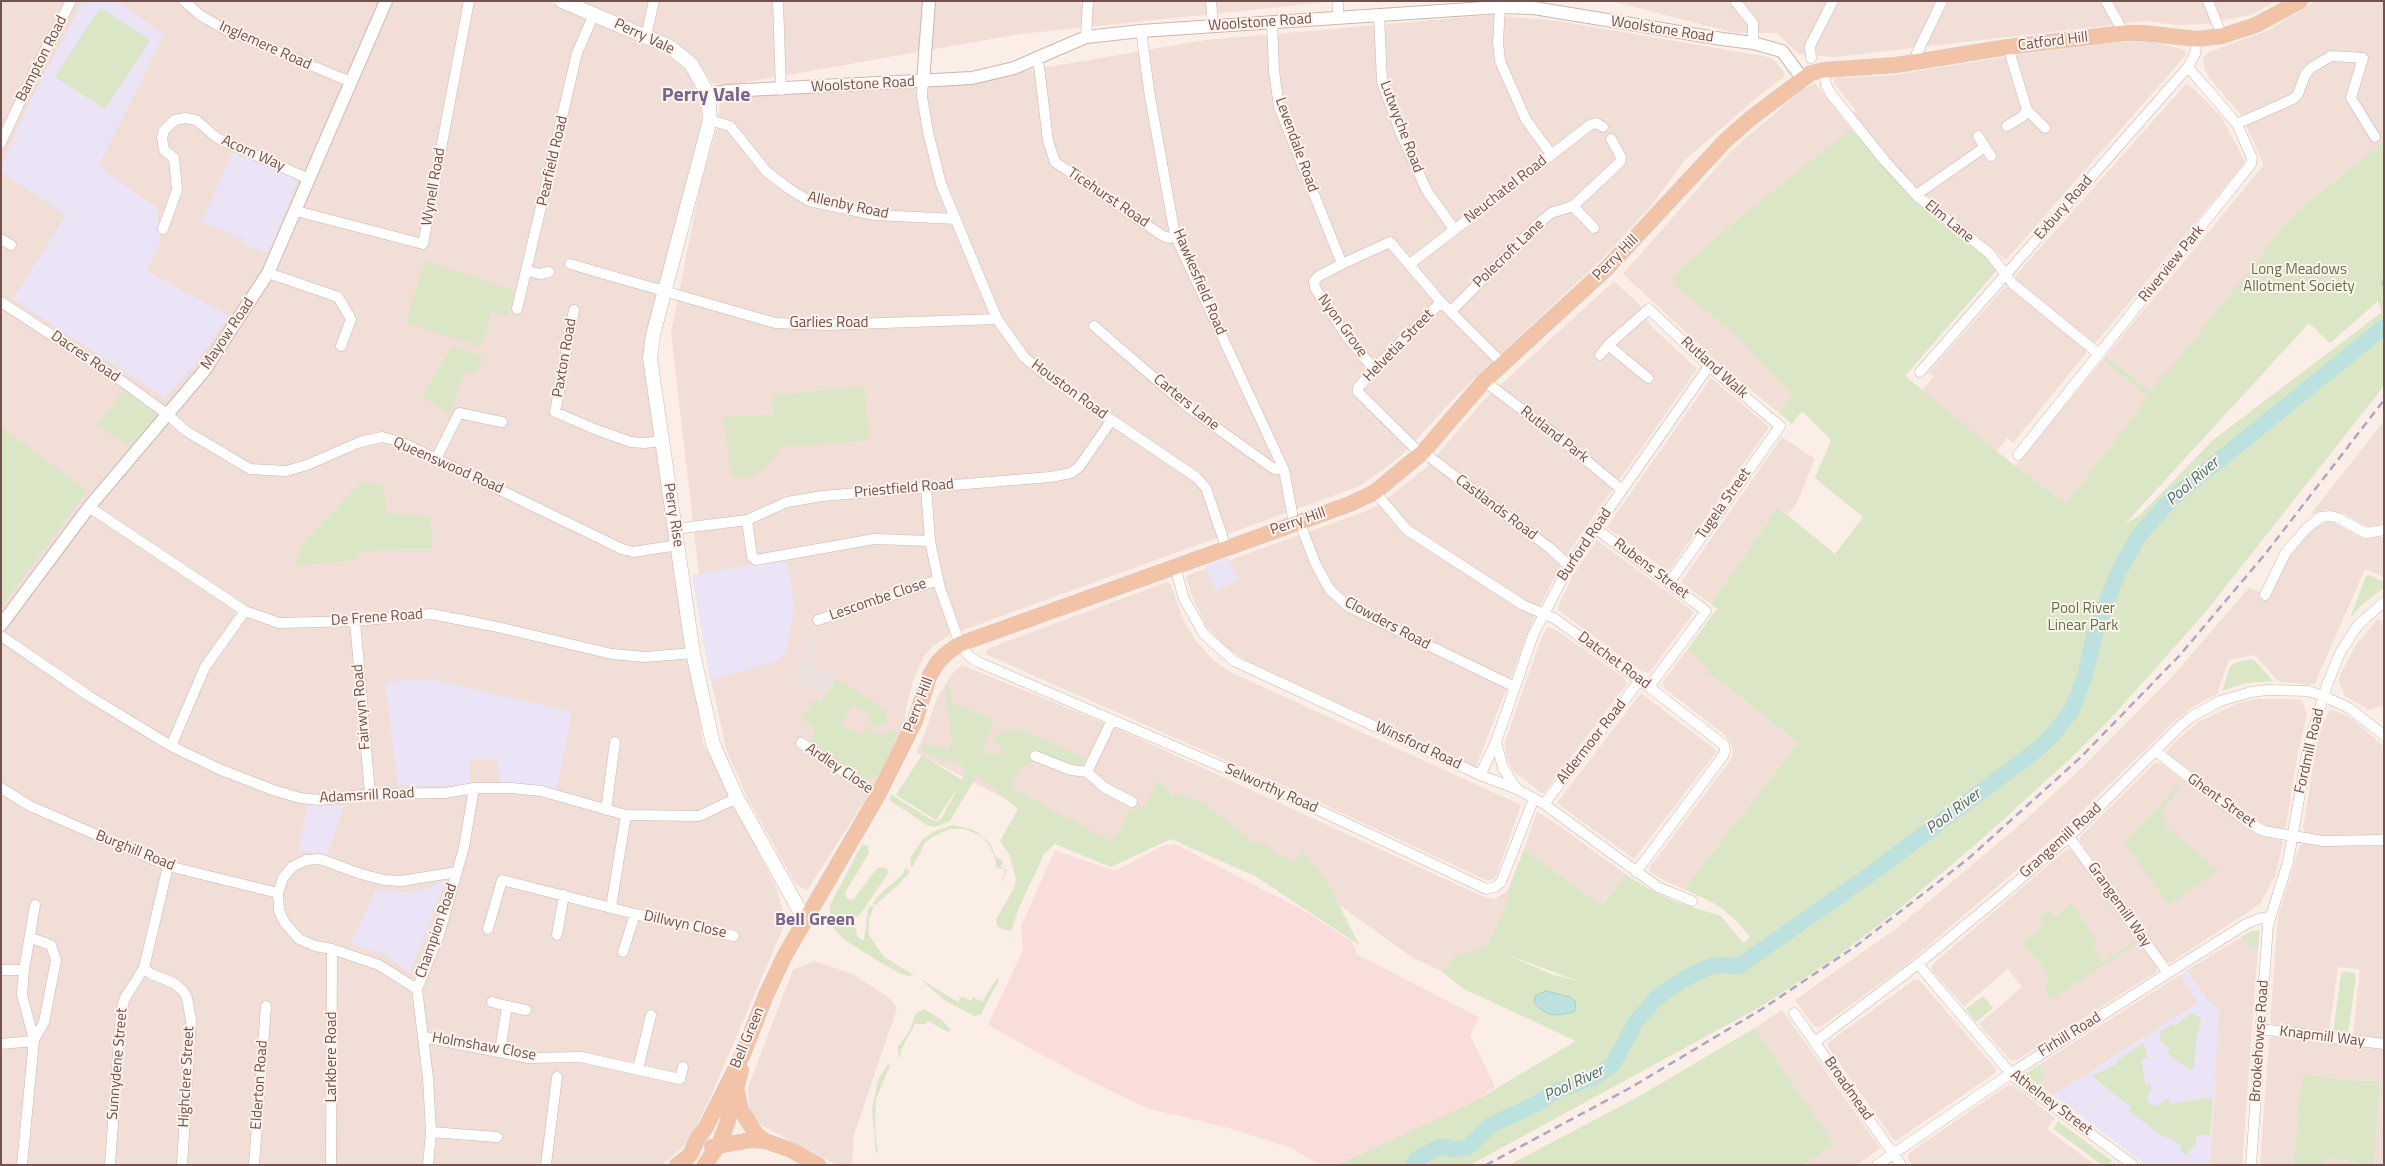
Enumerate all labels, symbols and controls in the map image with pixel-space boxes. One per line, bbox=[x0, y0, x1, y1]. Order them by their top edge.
street label: Woolstone Road bbox=[1208, 10, 1312, 36]
street label: Bampton Road bbox=[13, 13, 71, 105]
street label: Woolstone Road bbox=[1609, 13, 1715, 47]
street label: Perry Vale bbox=[611, 15, 677, 59]
street label: Inglemere Road bbox=[216, 18, 314, 74]
street label: Catford Hill bbox=[2017, 29, 2089, 55]
street label: Woolstone Road bbox=[811, 73, 915, 97]
street label: Lutwyche Road bbox=[1375, 79, 1427, 175]
district label: Perry Vale bbox=[662, 84, 750, 108]
street label: Levendale Road bbox=[1271, 95, 1321, 195]
street label: Pearfield Road bbox=[534, 114, 572, 208]
street label: Acorn Way bbox=[219, 132, 287, 176]
street label: Wynell Road bbox=[418, 147, 450, 227]
street label: Neuchatel Road bbox=[1461, 152, 1551, 228]
street label: Ticehurst Road bbox=[1064, 164, 1152, 232]
street label: Exbury Road bbox=[2031, 172, 2097, 244]
street label: Allenby Road bbox=[806, 189, 890, 223]
street label: Elm Lane bbox=[1921, 197, 1977, 247]
street label: Polecroft Lane bbox=[1470, 216, 1548, 292]
street label: Riverview Park bbox=[2135, 222, 2209, 306]
street label: Hawkesfield Road bbox=[1169, 226, 1229, 338]
street label: Perry Hill bbox=[1589, 231, 1643, 285]
park label: Long Meadows Allotment Society bbox=[2243, 261, 2355, 296]
street label: Nyon Grove bbox=[1313, 291, 1371, 361]
street label: Mayow Road bbox=[198, 295, 258, 373]
street label: Helvetia Street bbox=[1360, 306, 1438, 386]
street label: Garlies Road bbox=[789, 314, 869, 332]
street label: Paxton Road bbox=[549, 317, 581, 399]
street label: Dacres Road bbox=[47, 327, 123, 387]
street label: Rutland Walk bbox=[1677, 333, 1751, 403]
street label: Houston Road bbox=[1027, 356, 1111, 424]
street label: Carters Lane bbox=[1149, 371, 1223, 435]
street label: Rutland Park bbox=[1516, 403, 1592, 467]
street label: Queenswood Road bbox=[390, 434, 506, 498]
water label: Pool River bbox=[2163, 454, 2223, 510]
street label: Tugela Street bbox=[1693, 465, 1755, 543]
street label: Castlands Road bbox=[1452, 471, 1540, 545]
street label: Priestfield Road bbox=[853, 476, 955, 502]
street label: Perry Rise bbox=[659, 482, 687, 548]
street label: Perry Hill bbox=[1268, 504, 1328, 540]
street label: Burford Road bbox=[1554, 505, 1616, 585]
street label: Rubens Street bbox=[1610, 535, 1692, 603]
street label: Lescombe Close bbox=[827, 575, 929, 625]
street label: Clowders Road bbox=[1341, 594, 1433, 654]
park label: Pool River Linear Park bbox=[2048, 600, 2118, 635]
street label: De Frene Road bbox=[330, 606, 424, 630]
street label: Datchet Road bbox=[1574, 629, 1654, 693]
street label: Fairwyn Road bbox=[349, 663, 375, 751]
street label: Perry Hill bbox=[900, 675, 938, 735]
street label: Aldermoor Road bbox=[1553, 696, 1631, 788]
street label: Fordmill Road bbox=[2291, 707, 2329, 795]
street label: Winsford Road bbox=[1372, 718, 1464, 774]
street label: Ardley Close bbox=[802, 740, 876, 798]
street label: Selworthy Road bbox=[1222, 760, 1320, 818]
street label: Ghent Street bbox=[2183, 770, 2259, 832]
street label: Adamsrill Road bbox=[319, 785, 415, 807]
water label: Pool River bbox=[1923, 785, 1985, 839]
street label: Grangemill Road bbox=[2016, 800, 2106, 882]
street label: Burghill Road bbox=[93, 827, 177, 875]
street label: Grangemill Way bbox=[2083, 859, 2155, 951]
street label: Champion Road bbox=[412, 881, 462, 981]
street label: Dillwyn Close bbox=[642, 907, 728, 943]
district label: Bell Green bbox=[775, 910, 855, 932]
street label: Brookehowse Road bbox=[2247, 979, 2273, 1103]
street label: Bell Green bbox=[727, 1005, 769, 1071]
street label: Sunnydene Street bbox=[104, 1007, 132, 1121]
street label: Firhill Road bbox=[2035, 1009, 2105, 1061]
street label: Larkbere Road bbox=[323, 1012, 341, 1102]
street label: Knapmill Way bbox=[2278, 1023, 2366, 1051]
street label: Highclere Street bbox=[175, 1026, 199, 1128]
street label: Holmshaw Close bbox=[431, 1029, 537, 1065]
street label: Elderton Road bbox=[248, 1040, 272, 1130]
street label: Broadmead bbox=[1820, 1054, 1876, 1124]
water label: Pool River bbox=[1541, 1062, 1607, 1106]
street label: Athelney Street bbox=[2007, 1066, 2095, 1140]

